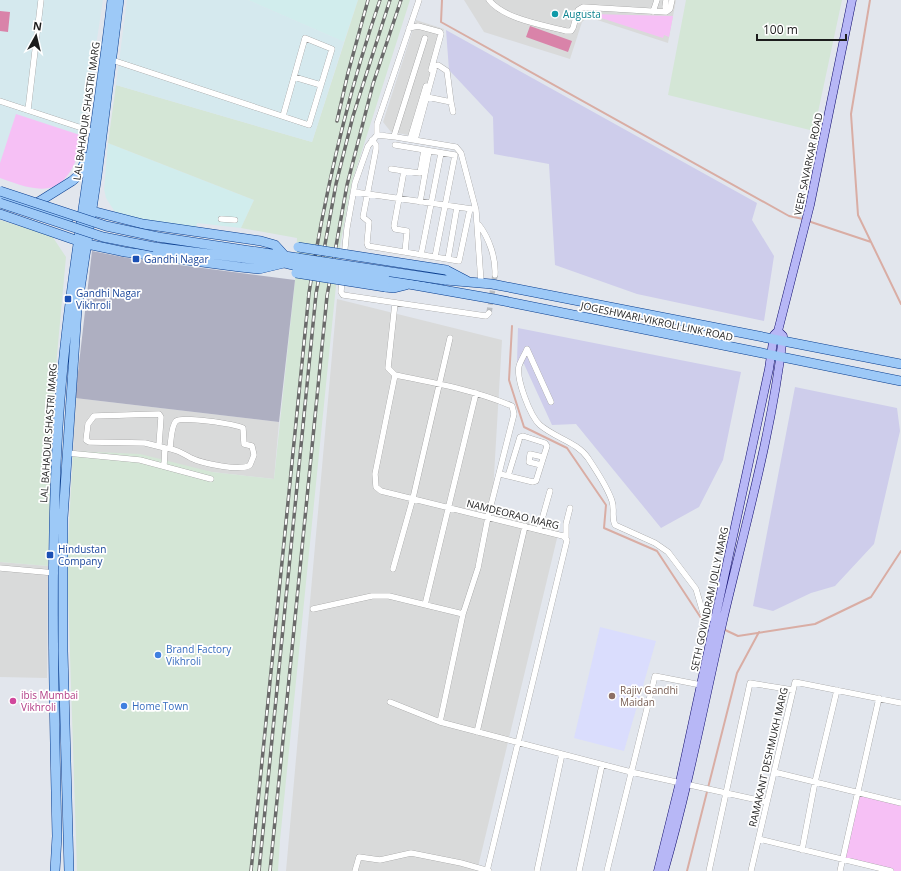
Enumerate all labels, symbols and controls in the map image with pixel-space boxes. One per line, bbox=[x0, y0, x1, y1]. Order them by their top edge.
place label: Augusta bbox=[563, 7, 601, 21]
marker: Augusta bbox=[550, 9, 560, 19]
north arrow bbox=[16, 16, 56, 56]
scale bar bbox=[757, 16, 846, 42]
text: N bbox=[32, 18, 43, 34]
text: 100 m bbox=[763, 21, 798, 38]
street label: LAL BAHADUR SHASTRI MARG bbox=[69, 41, 103, 181]
street label: VEER SAVARKAR ROAD bbox=[790, 111, 826, 217]
place label: Gandhi Nagar bbox=[144, 252, 209, 266]
marker: Gandhi Nagar bbox=[131, 254, 141, 264]
place label: Gandhi Nagar Vikhroli bbox=[76, 286, 141, 312]
marker: Gandhi Nagar Vikhroli bbox=[63, 294, 73, 304]
street label: JOGESHWARI-VIKROLI LINK ROAD bbox=[579, 298, 734, 344]
street label: LAL BAHADUR SHASTRI MARG bbox=[36, 363, 60, 503]
street label: NAMDEORAO MARG bbox=[465, 496, 561, 532]
street label: SETH GOVINDRAM JOLLY MARG bbox=[687, 526, 731, 672]
place label: Hindustan Company bbox=[58, 542, 106, 568]
marker: Hindustan Company bbox=[45, 550, 55, 560]
place label: Brand Factory Vikhroli bbox=[166, 642, 232, 668]
marker: Brand Factory Vikhroli bbox=[153, 650, 163, 660]
place label: Rajiv Gandhi Maidan bbox=[620, 683, 678, 709]
street label: RAMAKANT DESHMUKH MARG bbox=[745, 686, 791, 828]
place label: ibis Mumbai Vikhroli bbox=[21, 688, 78, 714]
marker: Rajiv Gandhi Maidan bbox=[607, 691, 617, 701]
marker: ibis Mumbai Vikhroli bbox=[8, 696, 18, 706]
place label: Home Town bbox=[132, 699, 188, 713]
marker: Home Town bbox=[119, 701, 129, 711]

